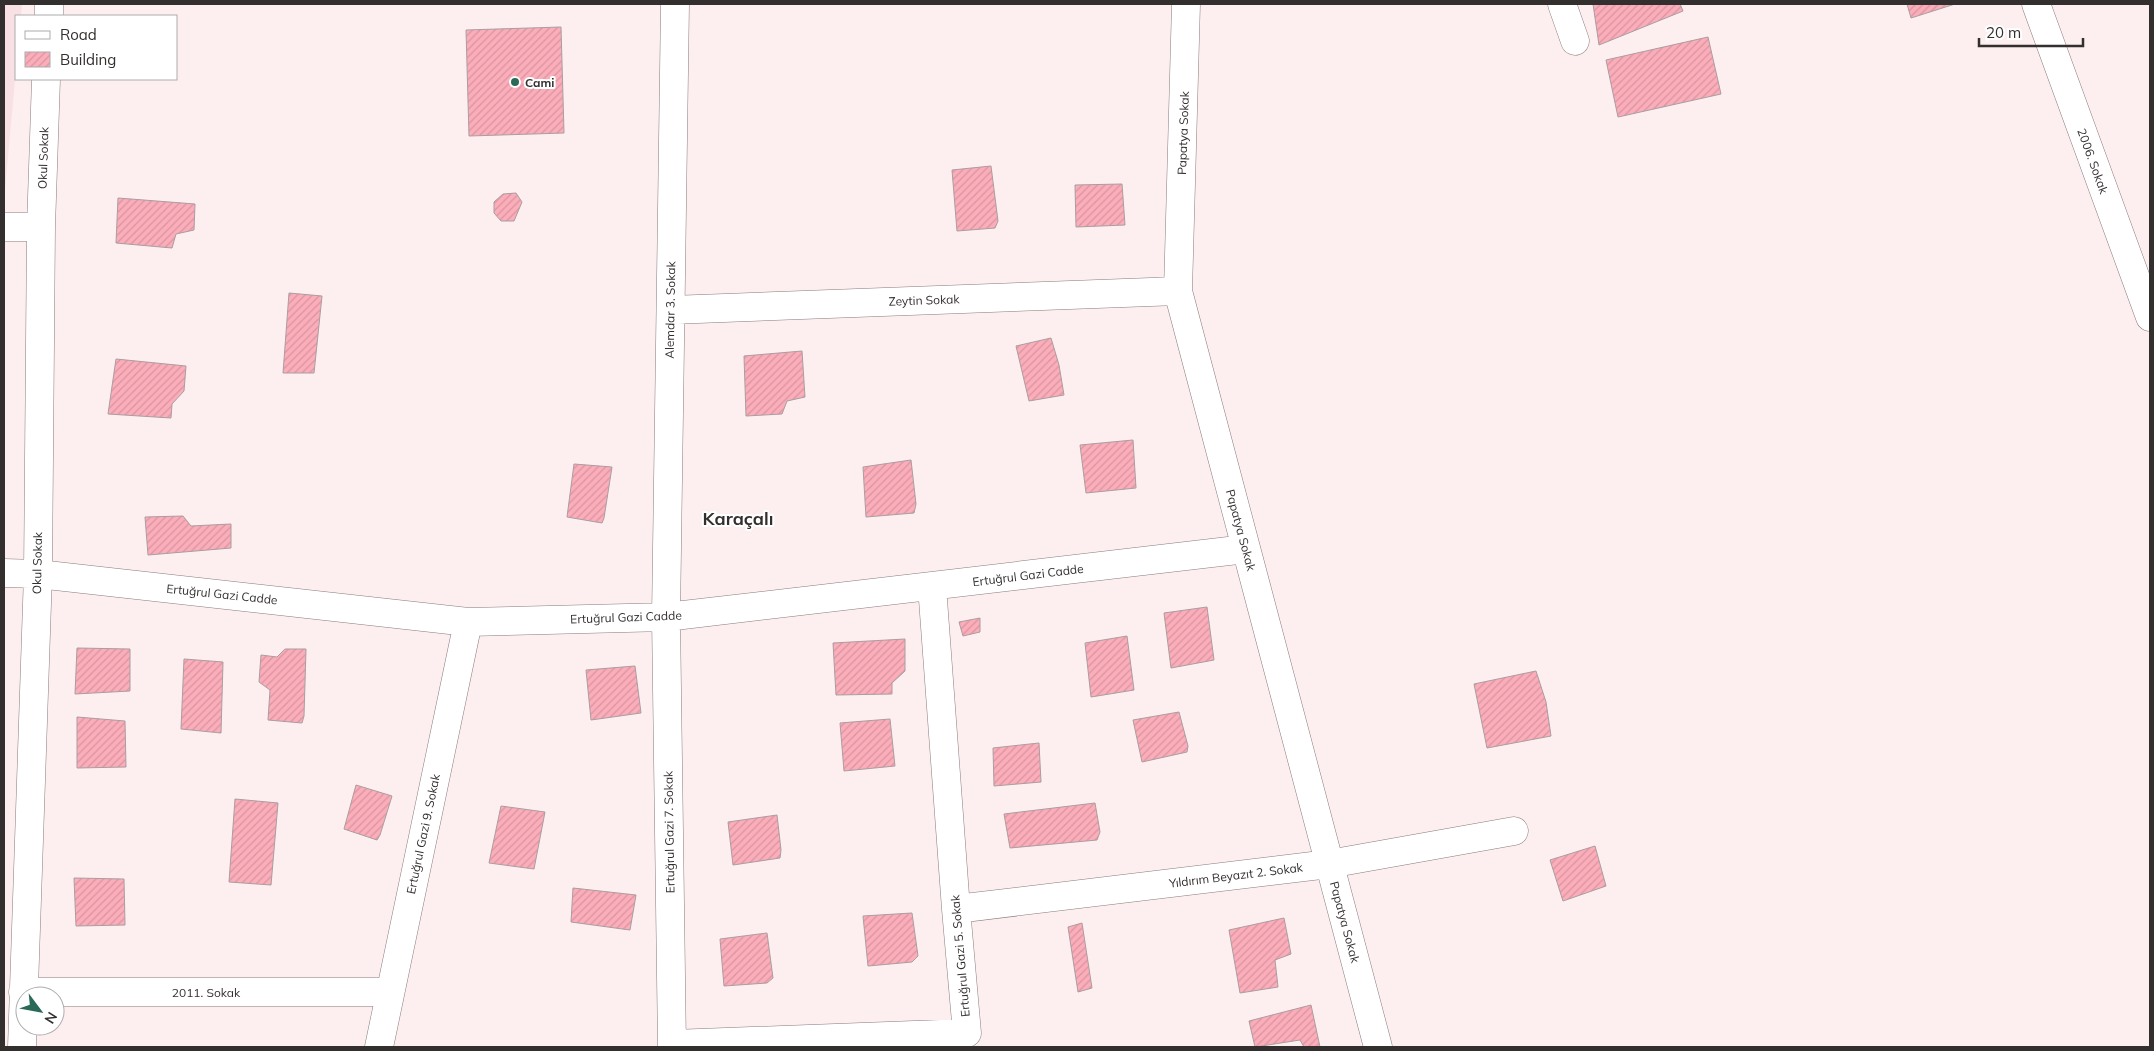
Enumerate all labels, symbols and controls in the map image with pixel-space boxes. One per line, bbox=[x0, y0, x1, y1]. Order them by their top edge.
legend bbox=[15, 15, 178, 80]
scale bar bbox=[1979, 15, 2083, 47]
text: 20 m bbox=[1986, 23, 2021, 42]
text: Road bbox=[60, 25, 97, 44]
text: Building bbox=[60, 50, 116, 69]
place label: Cami bbox=[525, 75, 554, 90]
marker: Cami bbox=[509, 76, 521, 88]
street label: Papatya Sokak bbox=[1174, 90, 1192, 175]
street label: Okul Sokak bbox=[34, 126, 52, 189]
street label: 2006. Sokak bbox=[2074, 126, 2112, 197]
street label: Alemdar 3. Sokak bbox=[662, 260, 678, 359]
street label: Zeytin Sokak bbox=[888, 291, 961, 309]
street label: Papatya Sokak bbox=[1223, 488, 1259, 573]
district label: Karaçalı bbox=[703, 507, 773, 530]
street label: Okul Sokak bbox=[29, 531, 45, 594]
street label: Ertuğrul Gazi Cadde bbox=[972, 561, 1084, 589]
street label: Ertuğrul Gazi Cadde bbox=[166, 581, 278, 607]
street label: Ertuğrul Gazi Cadde bbox=[570, 608, 682, 626]
street label: Ertuğrul Gazi 7. Sokak bbox=[660, 770, 678, 893]
street label: Ertuğrul Gazi 9. Sokak bbox=[403, 772, 443, 895]
street label: Yıldırım Beyazıt 2. Sokak bbox=[1167, 859, 1304, 891]
street label: Papatya Sokak bbox=[1327, 880, 1363, 965]
street label: Ertuğrul Gazi 5. Sokak bbox=[947, 894, 973, 1018]
street label: 2011. Sokak bbox=[172, 985, 241, 1000]
north arrow bbox=[15, 986, 65, 1036]
text: N bbox=[41, 1009, 61, 1027]

